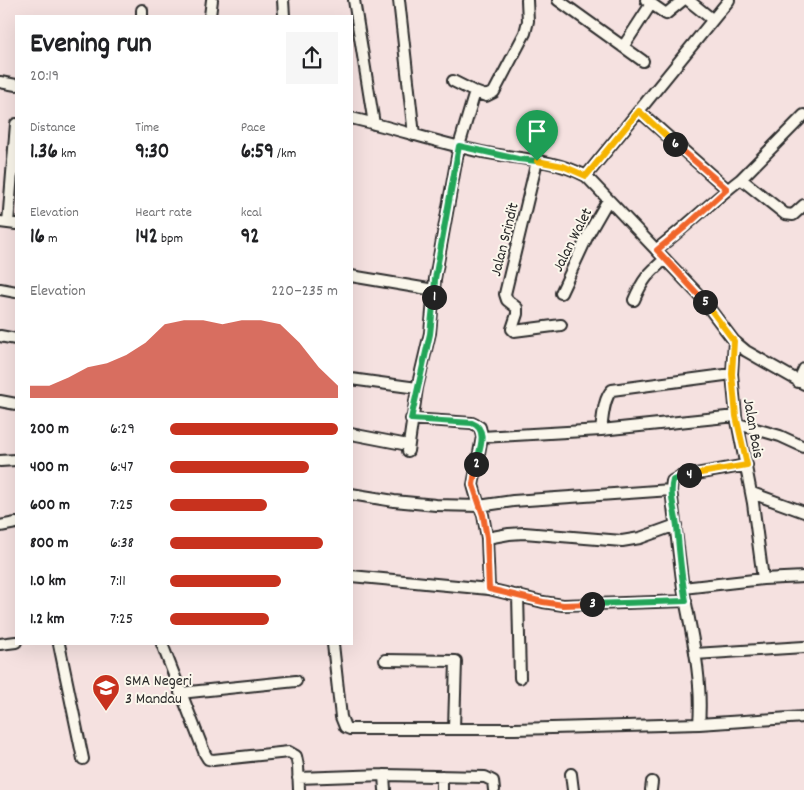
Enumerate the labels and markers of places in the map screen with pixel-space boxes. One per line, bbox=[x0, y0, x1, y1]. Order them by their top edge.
pin bbox=[516, 110, 558, 161]
pin: 6 bbox=[662, 132, 688, 156]
pin: 1 bbox=[422, 284, 446, 310]
pin: 5 bbox=[692, 290, 718, 314]
pin: 2 bbox=[464, 452, 488, 476]
pin: 4 bbox=[676, 462, 702, 488]
pin: 3 bbox=[580, 592, 604, 616]
place label: SMA Negeri 3 Mandau bbox=[125, 670, 192, 711]
school or university icon: SMA Negeri 3 Mandau bbox=[91, 673, 121, 712]

